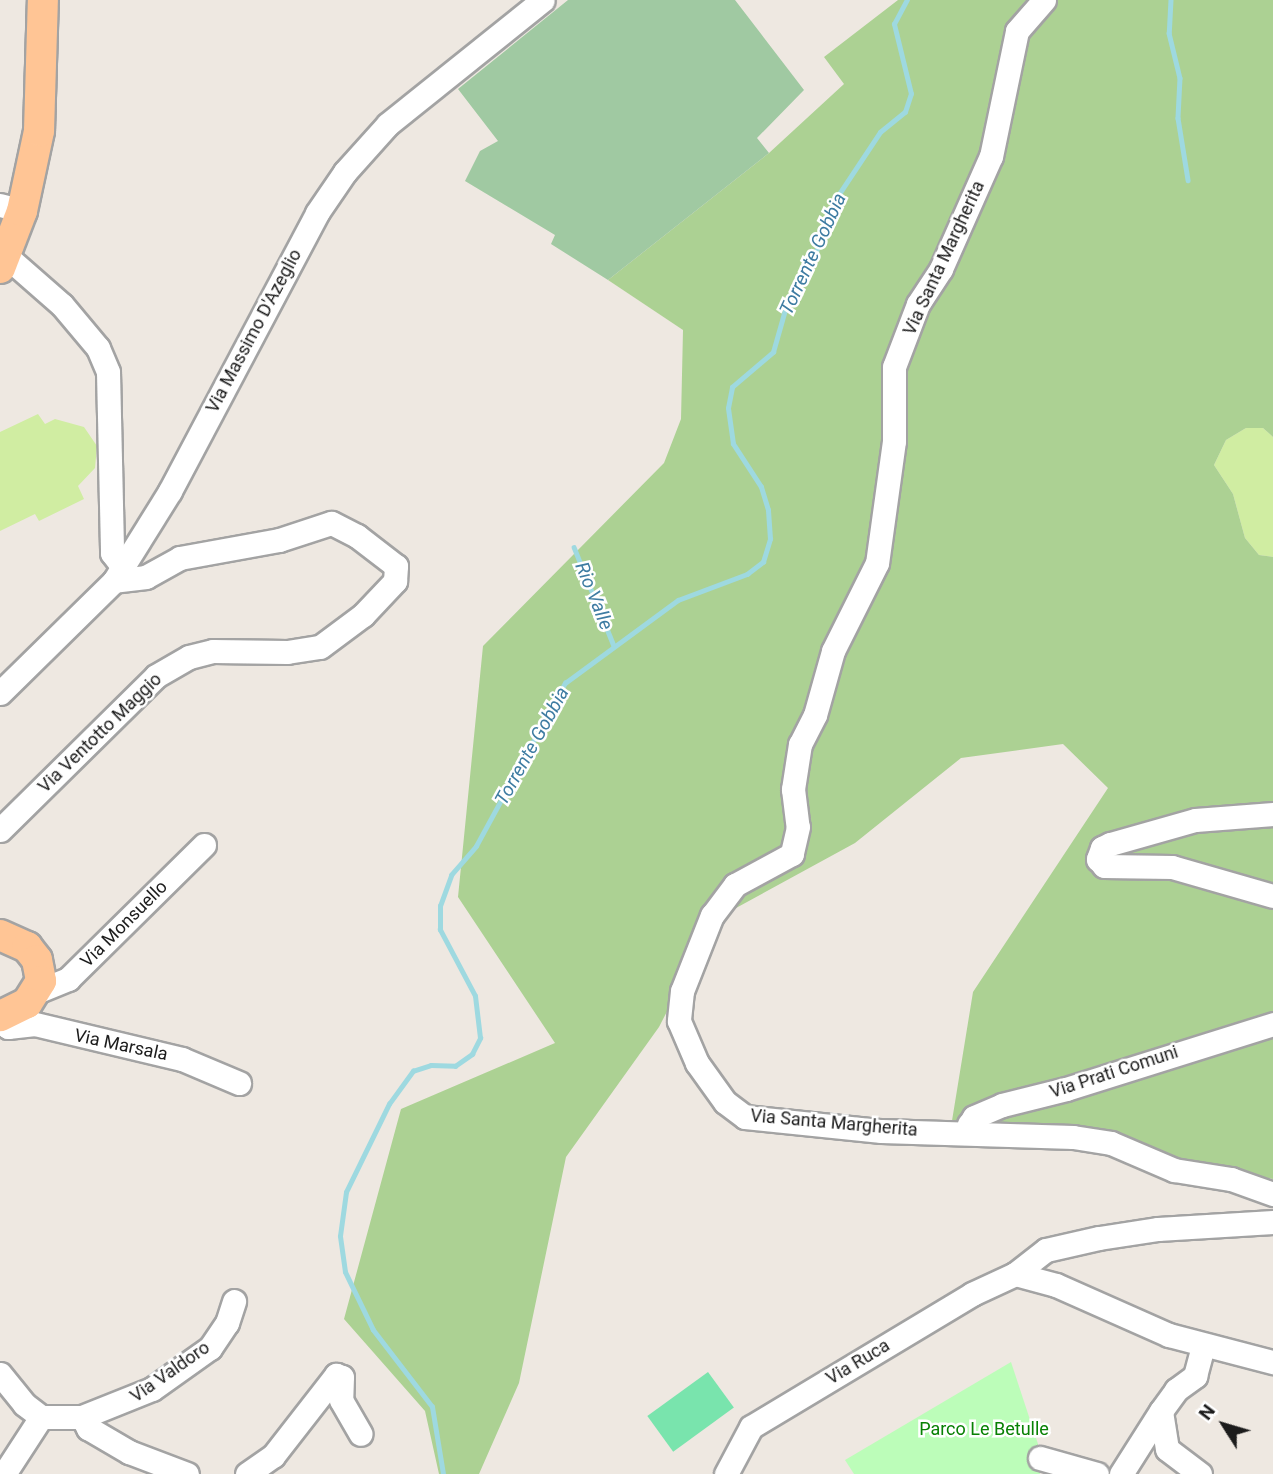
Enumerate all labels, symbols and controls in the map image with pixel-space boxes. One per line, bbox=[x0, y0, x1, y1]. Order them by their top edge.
street label: Via Santa Margherita bbox=[899, 177, 989, 339]
water label: Torrente Gobbia bbox=[775, 190, 851, 318]
street label: Via Massimo D'Azeglio bbox=[202, 245, 306, 417]
water label: Rio Valle bbox=[570, 559, 618, 633]
street label: Via Ventotto Maggio bbox=[34, 669, 166, 797]
water label: Torrente Gobbia bbox=[490, 683, 574, 809]
street label: Via Monsuello bbox=[76, 876, 172, 972]
street label: Via Marsala bbox=[72, 1025, 170, 1065]
street label: Via Prati Comuni bbox=[1047, 1041, 1181, 1103]
street label: Via Santa Margherita bbox=[749, 1105, 919, 1141]
street label: Via Ruca bbox=[822, 1335, 894, 1389]
street label: Via Valdoro bbox=[126, 1337, 214, 1407]
north arrow bbox=[1189, 1390, 1259, 1460]
text: N bbox=[1194, 1400, 1220, 1424]
park label: Parco Le Betulle bbox=[919, 1418, 1049, 1440]

